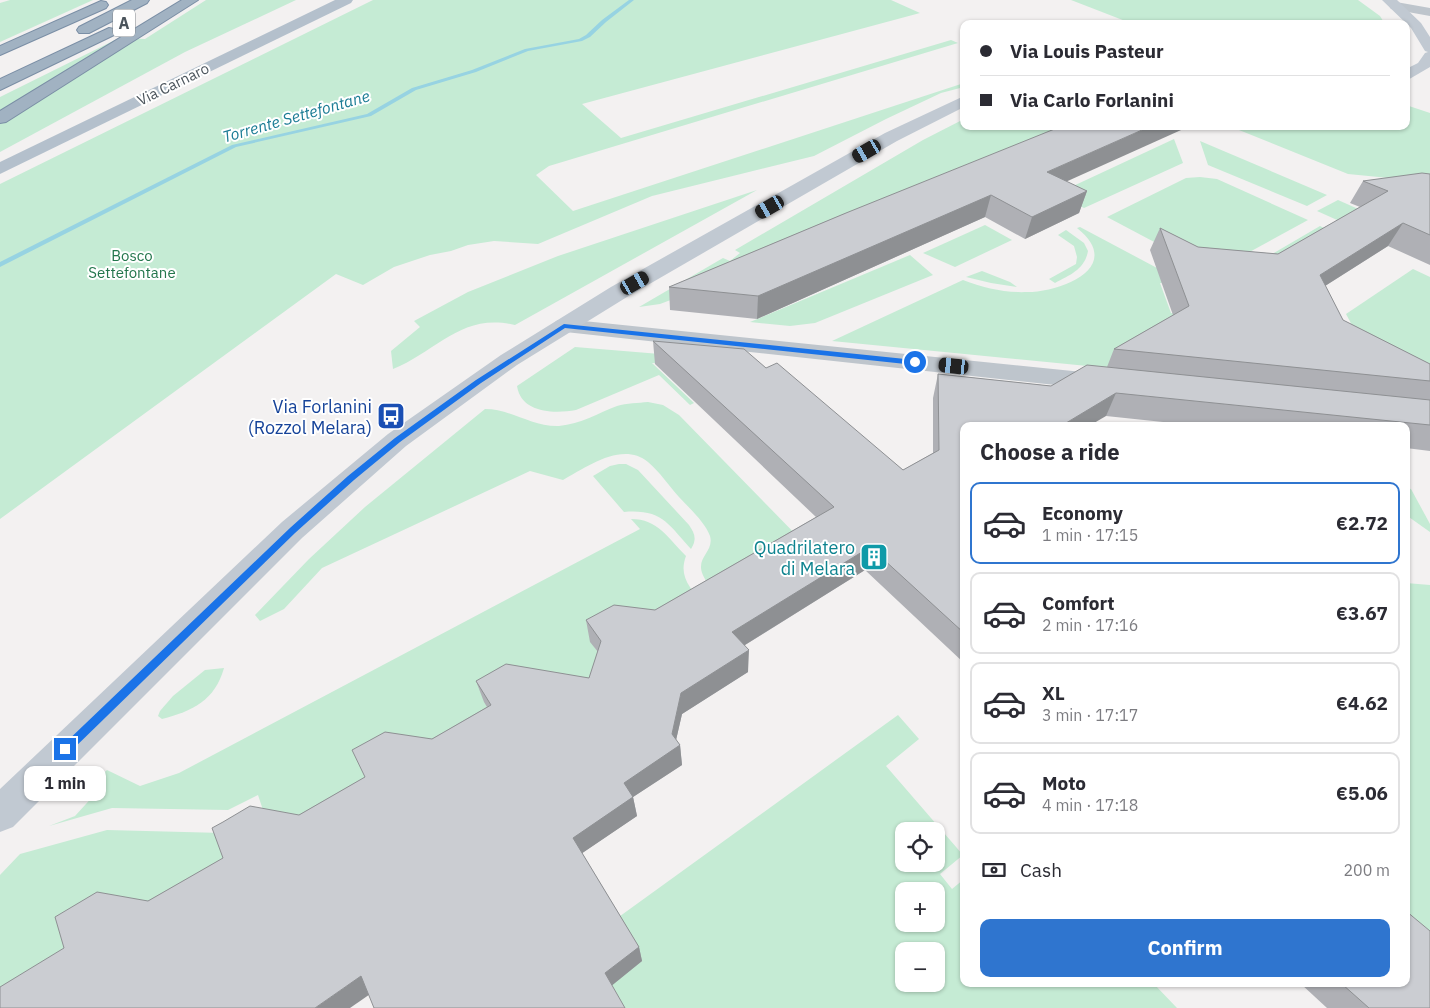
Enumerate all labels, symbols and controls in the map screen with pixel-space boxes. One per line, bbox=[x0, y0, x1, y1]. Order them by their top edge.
road number: A bbox=[113, 9, 135, 36]
text: Via Louis Pasteur bbox=[1010, 39, 1164, 63]
street label: Via Carnaro bbox=[134, 58, 212, 110]
water label: Torrente Settefontane bbox=[220, 85, 372, 147]
text: Via Carlo Forlanini bbox=[1010, 88, 1174, 112]
car bbox=[850, 137, 883, 165]
car bbox=[753, 193, 786, 221]
park label: Bosco Settefontane bbox=[88, 246, 176, 282]
car bbox=[618, 269, 651, 297]
route start bbox=[904, 351, 926, 373]
car bbox=[938, 357, 969, 375]
place label: Via Forlanini (Rozzol Melara) bbox=[248, 395, 372, 439]
bus stop icon: Via Forlanini (Rozzol Melara) bbox=[376, 401, 406, 431]
text: Choose a ride bbox=[980, 437, 1120, 466]
icon: car bbox=[982, 501, 1027, 546]
text: Economy bbox=[1042, 501, 1123, 525]
text: €2.72 bbox=[1336, 511, 1388, 535]
text: 1 min · 17:15 bbox=[1042, 525, 1138, 545]
place label: Quadrilatero di Melara bbox=[754, 536, 855, 580]
building icon: Quadrilatero di Melara bbox=[859, 542, 889, 572]
icon: car bbox=[982, 591, 1027, 636]
text: Comfort bbox=[1042, 591, 1115, 615]
text: €3.67 bbox=[1336, 601, 1388, 625]
text: 2 min · 17:16 bbox=[1042, 615, 1138, 635]
icon: car bbox=[982, 681, 1027, 726]
text: XL bbox=[1042, 681, 1065, 705]
text: €4.62 bbox=[1336, 691, 1388, 715]
text: 3 min · 17:17 bbox=[1042, 705, 1138, 725]
route end bbox=[54, 738, 76, 760]
callout: 1 min bbox=[24, 766, 106, 802]
icon: car bbox=[982, 771, 1027, 816]
text: Moto bbox=[1042, 771, 1086, 795]
text: 1 min bbox=[44, 773, 86, 793]
text: €5.06 bbox=[1336, 781, 1388, 805]
text: 4 min · 17:18 bbox=[1042, 795, 1138, 815]
map controls bbox=[895, 822, 945, 992]
button: locate bbox=[895, 822, 945, 872]
icon: cash bbox=[980, 856, 1008, 884]
text: Cash bbox=[1020, 858, 1062, 882]
text: 200 m bbox=[1343, 860, 1390, 880]
button: + bbox=[895, 882, 945, 932]
button: Confirm bbox=[980, 919, 1390, 977]
button: − bbox=[895, 942, 945, 992]

